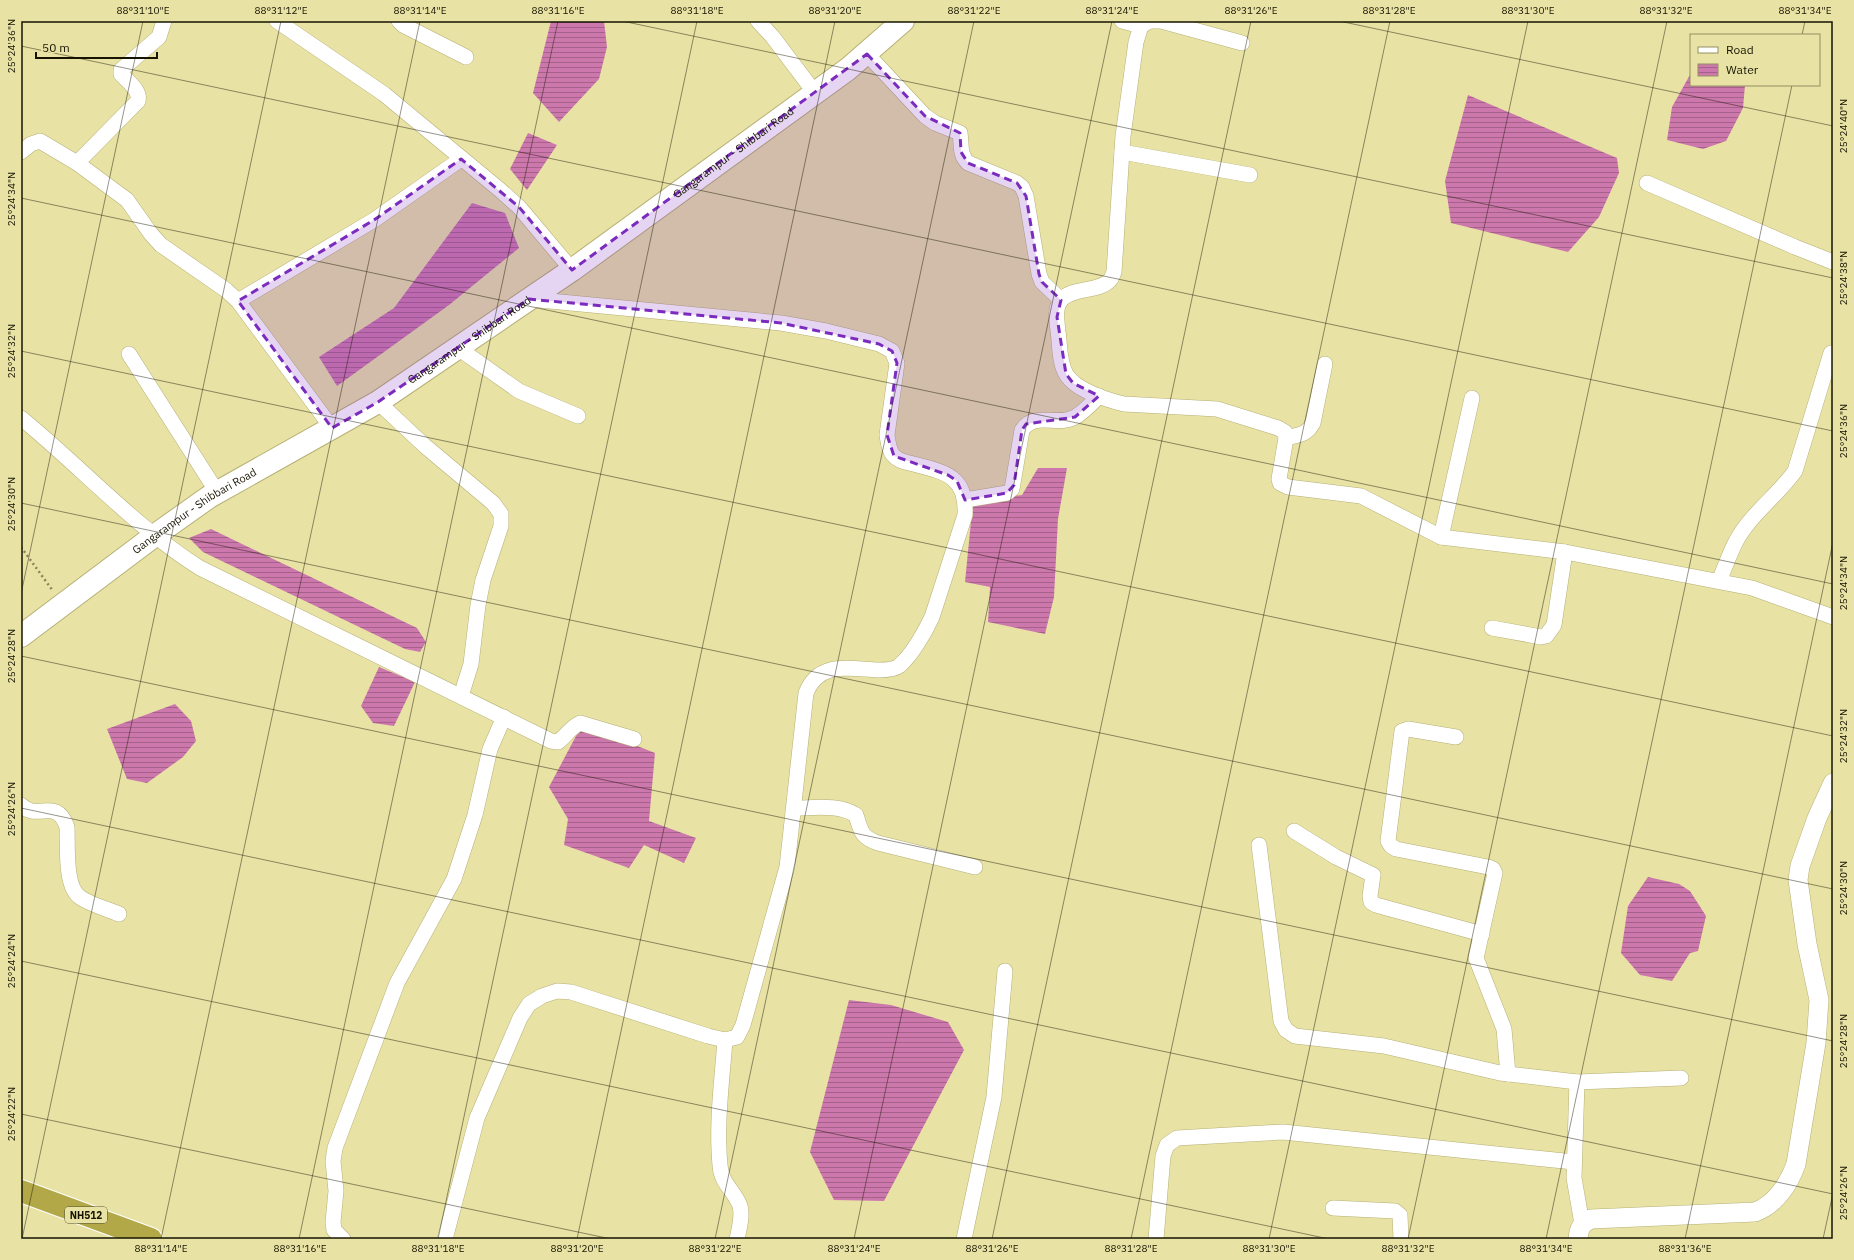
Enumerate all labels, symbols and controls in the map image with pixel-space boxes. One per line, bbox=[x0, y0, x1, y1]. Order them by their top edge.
text: 88°31'10"E bbox=[116, 4, 170, 17]
text: 88°31'12"E bbox=[254, 4, 308, 17]
text: 88°31'14"E bbox=[393, 4, 447, 17]
text: 88°31'16"E bbox=[531, 4, 585, 17]
text: 88°31'18"E bbox=[670, 4, 724, 17]
text: 88°31'20"E bbox=[808, 4, 862, 17]
text: 88°31'22"E bbox=[947, 4, 1001, 17]
text: 88°31'24"E bbox=[1085, 4, 1139, 17]
text: 88°31'26"E bbox=[1224, 4, 1278, 17]
text: 88°31'28"E bbox=[1362, 4, 1416, 17]
text: 88°31'30"E bbox=[1501, 4, 1555, 17]
text: 88°31'32"E bbox=[1639, 4, 1693, 17]
text: 88°31'34"E bbox=[1778, 4, 1832, 17]
text: 25°24'36"N bbox=[5, 19, 18, 73]
scale bar bbox=[36, 34, 157, 60]
legend bbox=[1690, 34, 1820, 86]
text: 50 m bbox=[42, 40, 70, 55]
text: Road bbox=[1726, 42, 1754, 57]
text: Water bbox=[1726, 62, 1759, 77]
text: 25°24'40"N bbox=[1837, 99, 1850, 153]
street label: Gangarampur - Shibbari Road bbox=[670, 104, 797, 201]
text: 25°24'34"N bbox=[5, 172, 18, 226]
text: 25°24'38"N bbox=[1837, 251, 1850, 305]
street label: Gangarampur - Shibbari Road bbox=[405, 293, 533, 387]
text: 25°24'32"N bbox=[5, 324, 18, 378]
text: 25°24'36"N bbox=[1837, 404, 1850, 458]
street label: Gangarampur - Shibbari Road bbox=[129, 465, 259, 557]
text: 25°24'30"N bbox=[5, 477, 18, 531]
text: 25°24'34"N bbox=[1837, 556, 1850, 610]
text: 25°24'28"N bbox=[5, 629, 18, 683]
text: 25°24'32"N bbox=[1837, 709, 1850, 763]
text: 25°24'26"N bbox=[5, 782, 18, 836]
text: 25°24'30"N bbox=[1837, 861, 1850, 915]
text: 25°24'24"N bbox=[5, 934, 18, 988]
text: 25°24'28"N bbox=[1837, 1014, 1850, 1068]
text: 25°24'22"N bbox=[5, 1087, 18, 1141]
text: 25°24'26"N bbox=[1837, 1166, 1850, 1220]
road number: NH512 bbox=[65, 1207, 107, 1223]
text: 88°31'14"E bbox=[134, 1242, 188, 1255]
text: 88°31'16"E bbox=[273, 1242, 327, 1255]
text: 88°31'18"E bbox=[411, 1242, 465, 1255]
text: 88°31'20"E bbox=[550, 1242, 604, 1255]
text: 88°31'22"E bbox=[688, 1242, 742, 1255]
text: 88°31'24"E bbox=[827, 1242, 881, 1255]
text: 88°31'26"E bbox=[965, 1242, 1019, 1255]
text: 88°31'28"E bbox=[1104, 1242, 1158, 1255]
text: 88°31'30"E bbox=[1242, 1242, 1296, 1255]
text: 88°31'32"E bbox=[1381, 1242, 1435, 1255]
text: 88°31'34"E bbox=[1519, 1242, 1573, 1255]
text: 88°31'36"E bbox=[1658, 1242, 1712, 1255]

